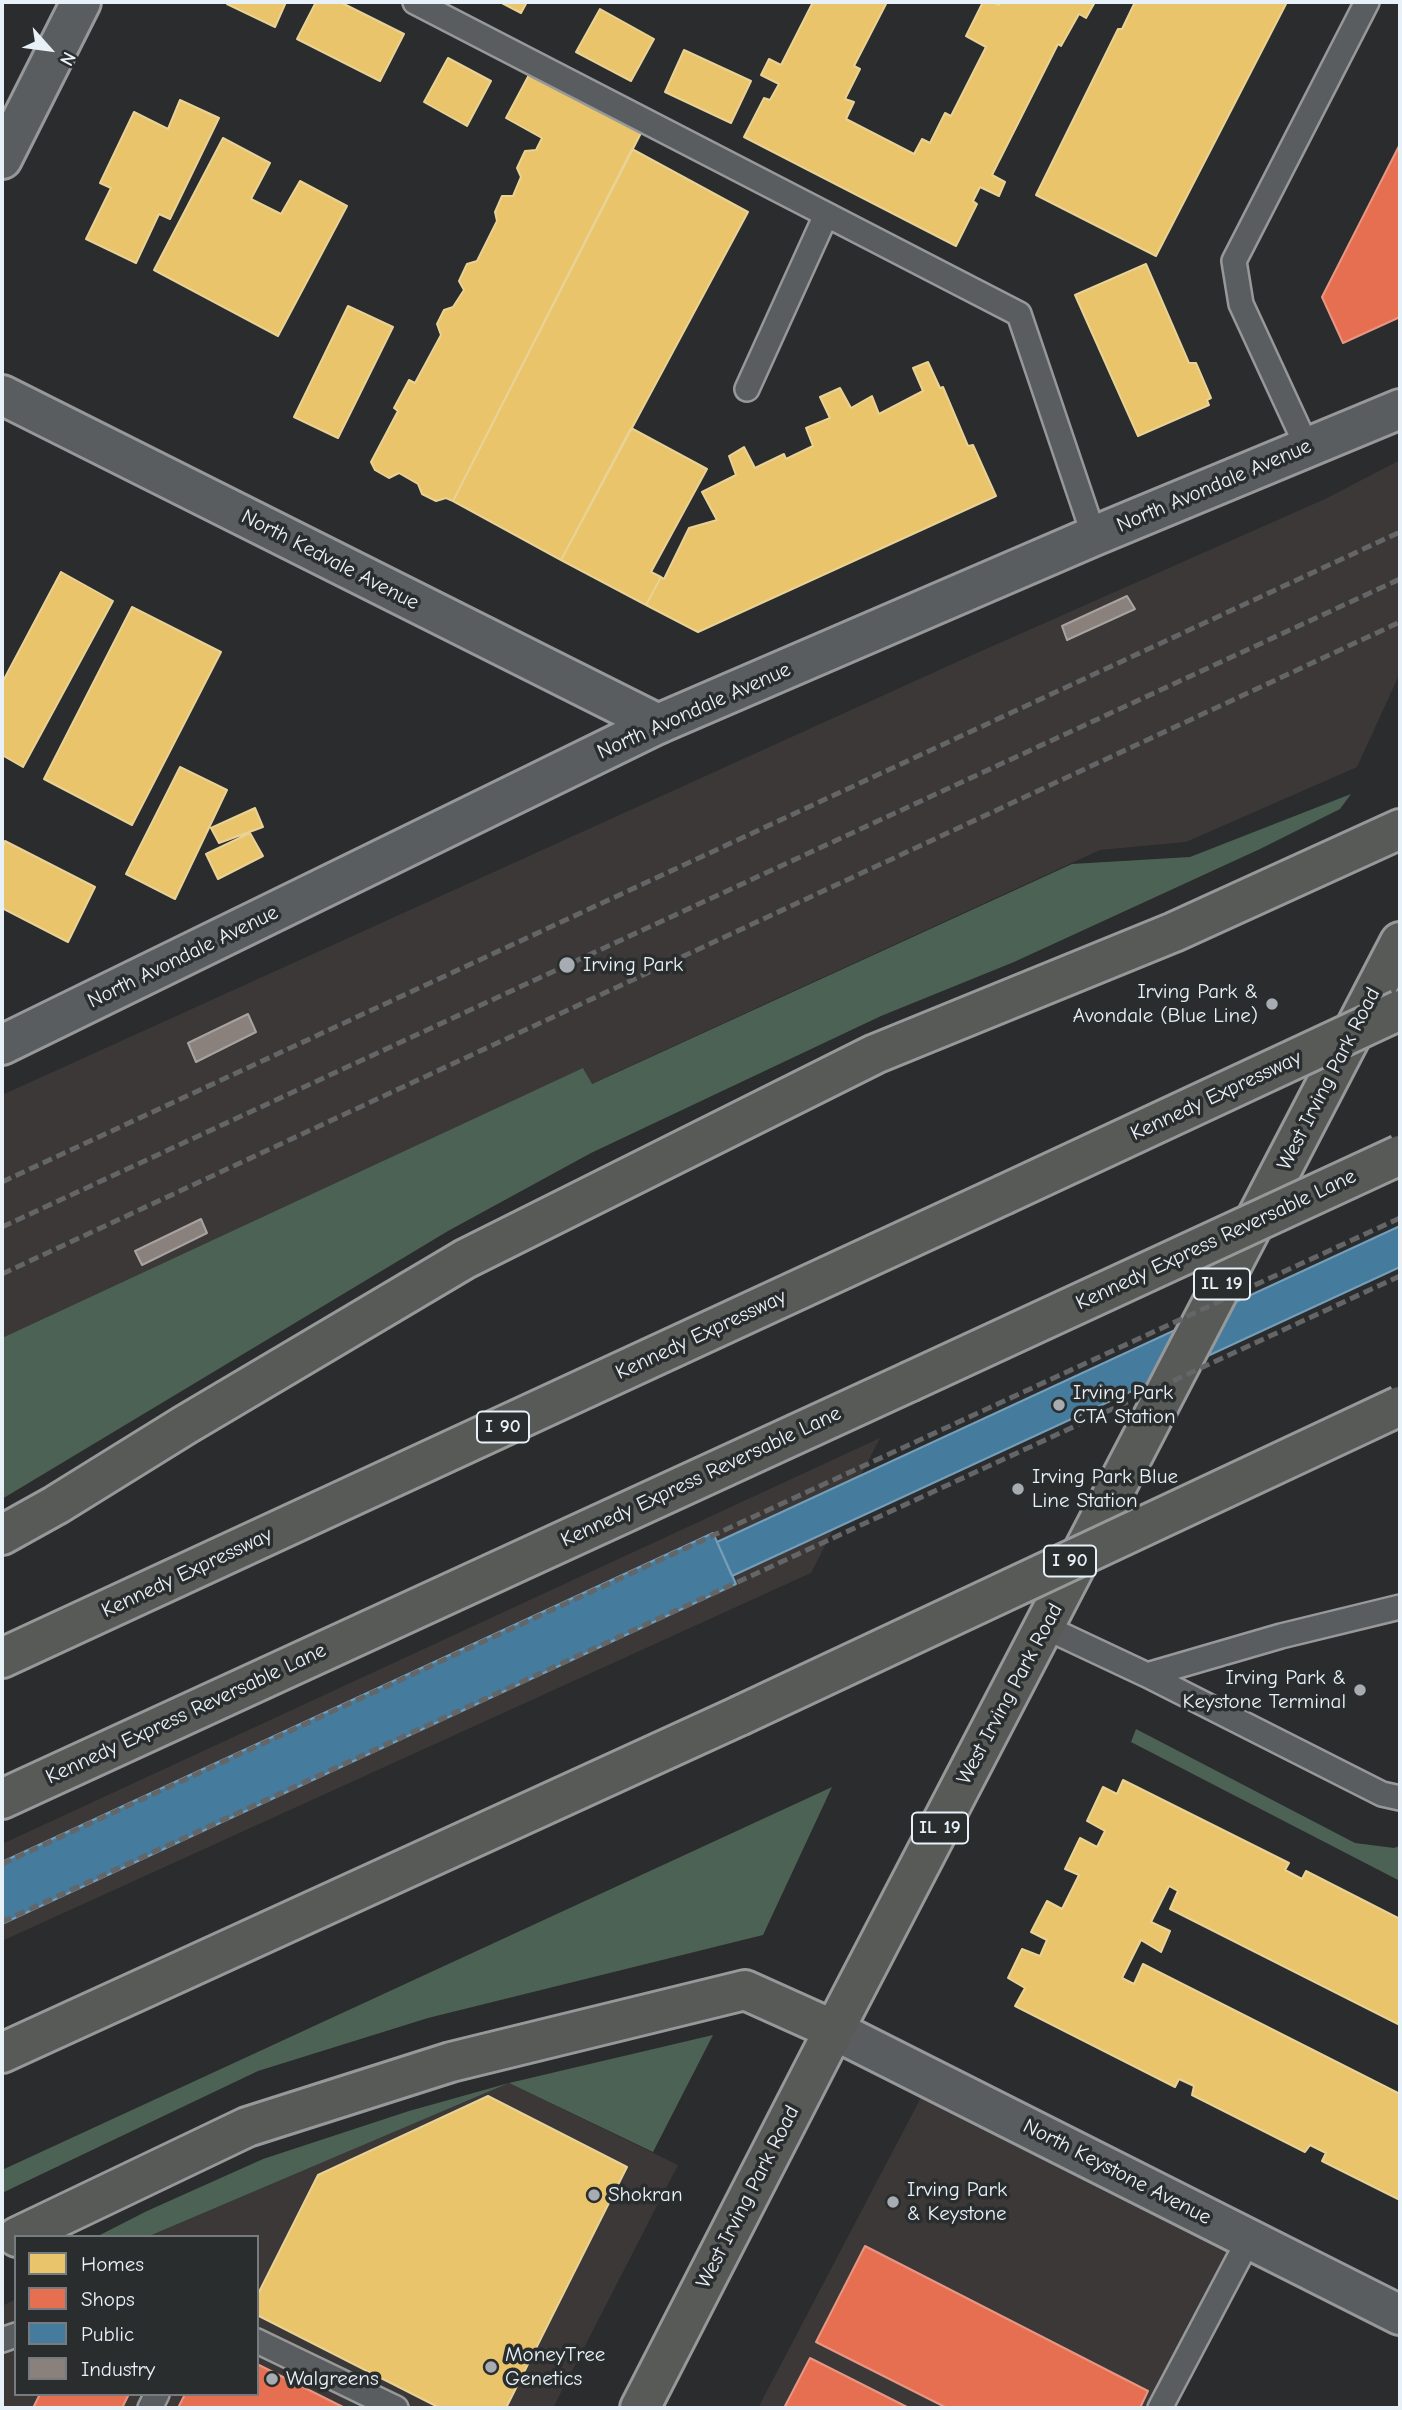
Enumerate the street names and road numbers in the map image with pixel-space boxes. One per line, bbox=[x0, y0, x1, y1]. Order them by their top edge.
street label: North Avondale Avenue bbox=[1113, 434, 1315, 538]
street label: North Kedvale Avenue bbox=[237, 504, 423, 616]
street label: North Avondale Avenue bbox=[593, 657, 795, 765]
street label: North Avondale Avenue bbox=[84, 900, 282, 1014]
street label: West Irving Park Road bbox=[1272, 984, 1386, 1174]
street label: Kennedy Expressway bbox=[1127, 1045, 1305, 1147]
street label: Kennedy Express Reversable Lane bbox=[1072, 1164, 1360, 1316]
road number: IL 19 bbox=[1194, 1268, 1250, 1300]
street label: Kennedy Expressway bbox=[612, 1284, 790, 1386]
street label: Kennedy Express Reversable Lane bbox=[557, 1401, 845, 1553]
road number: I 90 bbox=[477, 1412, 529, 1442]
street label: Kennedy Expressway bbox=[98, 1522, 276, 1624]
road number: I 90 bbox=[1044, 1546, 1096, 1576]
street label: West Irving Park Road bbox=[952, 1599, 1068, 1789]
street label: Kennedy Express Reversable Lane bbox=[42, 1638, 330, 1790]
road number: IL 19 bbox=[912, 1812, 968, 1844]
street label: West Irving Park Road bbox=[691, 2102, 805, 2292]
street label: North Keystone Avenue bbox=[1019, 2114, 1215, 2230]

